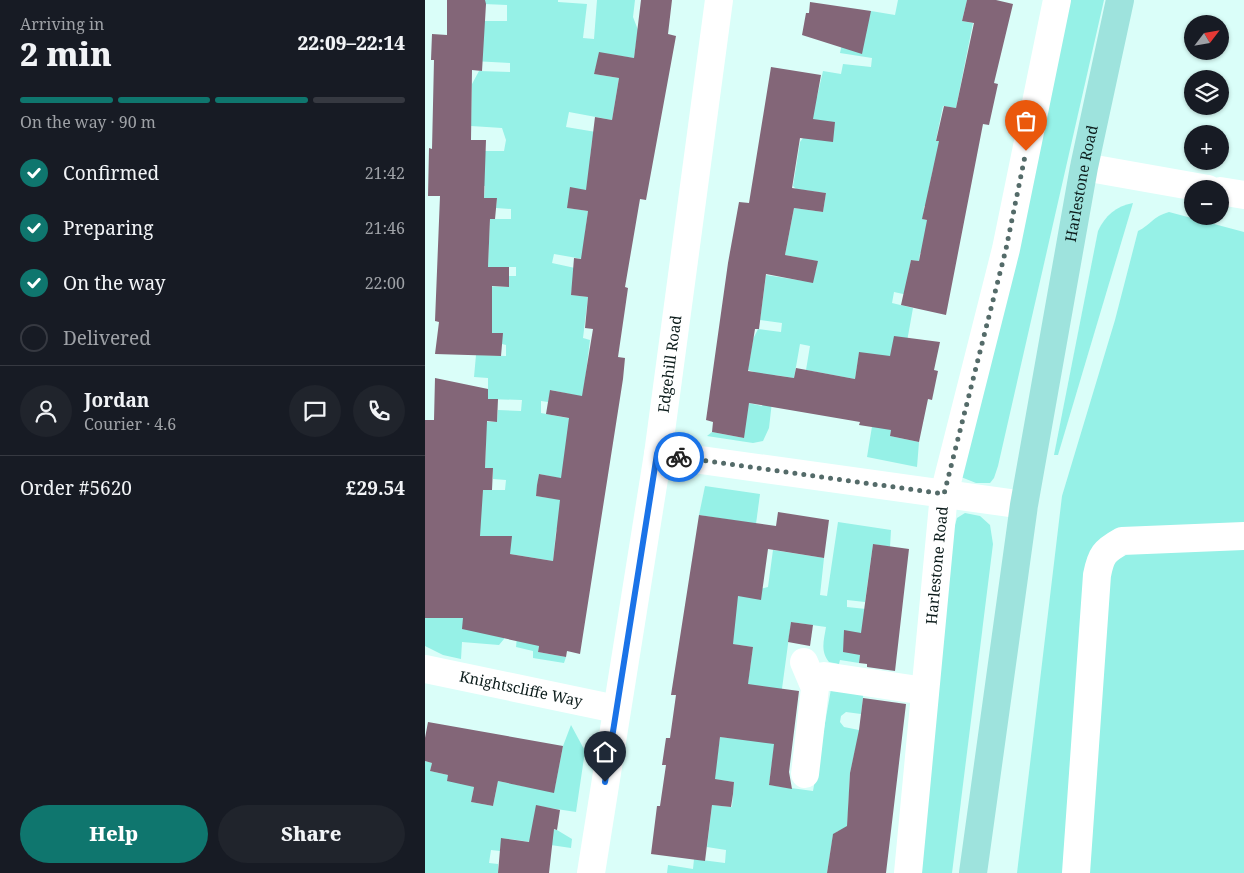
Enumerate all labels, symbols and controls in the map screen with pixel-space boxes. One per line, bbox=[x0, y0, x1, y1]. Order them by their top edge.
text: Arriving in bbox=[20, 13, 104, 35]
north arrow bbox=[1184, 15, 1229, 60]
map controls bbox=[1184, 15, 1229, 225]
text: 22:09–22:14 bbox=[297, 30, 405, 56]
text: 2 min bbox=[20, 32, 112, 75]
button: layers bbox=[1184, 70, 1229, 115]
pin bbox=[1005, 100, 1047, 151]
icon: bag bbox=[1012, 107, 1040, 135]
text: On the way · 90 m bbox=[20, 111, 156, 133]
street label: Harlestone Road bbox=[1060, 123, 1102, 244]
button: + bbox=[1184, 125, 1229, 170]
icon: check bbox=[20, 159, 48, 187]
text: Confirmed bbox=[63, 160, 159, 186]
text: 21:42 bbox=[365, 162, 405, 184]
button: − bbox=[1184, 180, 1229, 225]
icon: check bbox=[20, 214, 48, 242]
text: Preparing bbox=[63, 215, 153, 241]
text: 21:46 bbox=[365, 217, 405, 239]
icon: check bbox=[20, 269, 48, 297]
text: On the way bbox=[63, 270, 166, 296]
text: 22:00 bbox=[365, 272, 405, 294]
street label: Edgehill Road bbox=[653, 314, 686, 414]
text: Delivered bbox=[63, 325, 151, 351]
button: person bbox=[20, 385, 72, 437]
button: chat bbox=[289, 385, 341, 437]
button: phone bbox=[353, 385, 405, 437]
text: Jordan bbox=[84, 387, 150, 413]
text: Courier · 4.6 bbox=[84, 413, 176, 435]
courier bbox=[654, 432, 704, 482]
icon: bike bbox=[665, 443, 693, 471]
text: Order #5620 bbox=[20, 475, 132, 501]
text: £29.54 bbox=[346, 475, 405, 501]
street label: Harlestone Road bbox=[921, 505, 952, 625]
street label: Knightscliffe Way bbox=[458, 665, 585, 711]
pin bbox=[584, 731, 626, 782]
icon: home bbox=[591, 738, 619, 766]
button: Help bbox=[20, 805, 208, 863]
button: Share bbox=[218, 805, 405, 863]

